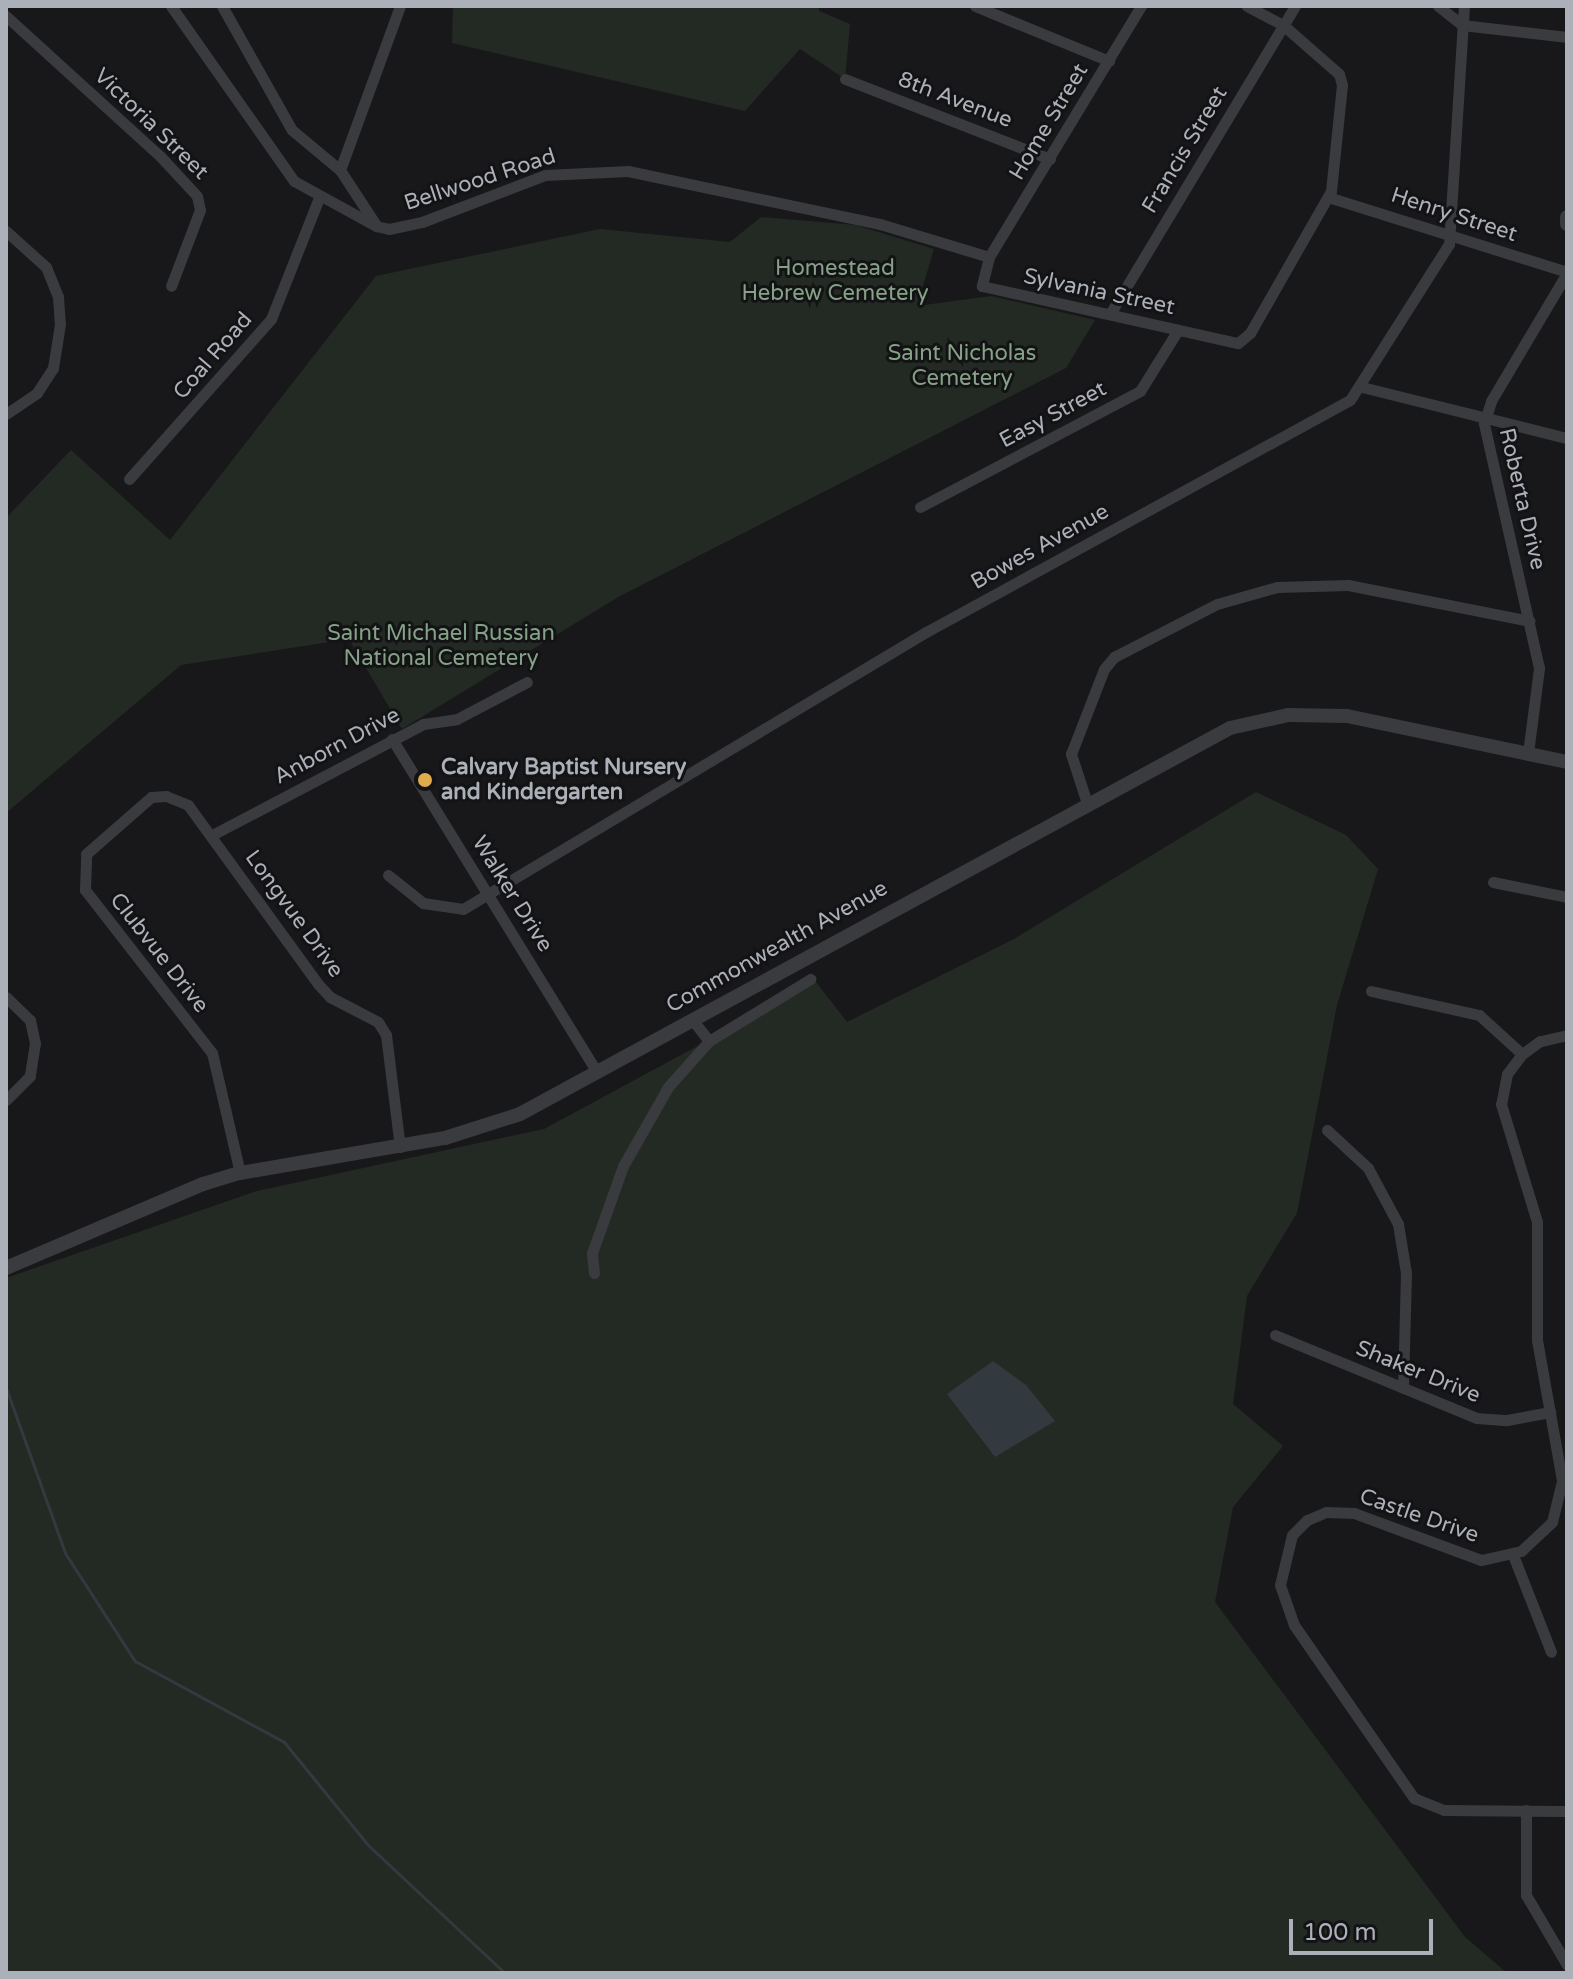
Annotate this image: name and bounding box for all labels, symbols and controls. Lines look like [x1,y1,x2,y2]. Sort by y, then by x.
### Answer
street label: Home Street [1004,59,1094,185]
street label: Victoria Street [88,63,214,185]
street label: 8th Avenue [894,66,1016,134]
street label: Francis Street [1137,82,1233,218]
street label: Bellwood Road [401,143,559,217]
street label: Henry Street [1388,182,1520,248]
park label: Homestead Hebrew Cemetery [741,255,929,306]
street label: Sylvania Street [1021,263,1177,321]
street label: Coal Road [168,307,258,405]
park label: Saint Nicholas Cemetery [888,340,1036,392]
street label: Easy Street [995,376,1111,454]
street label: Roberta Drive [1493,426,1551,572]
street label: Bowes Avenue [967,498,1113,596]
park label: Saint Michael Russian National Cemetery [327,620,555,672]
street label: Anborn Drive [270,702,404,790]
place label: Calvary Baptist Nursery and Kindergarten [441,754,686,806]
marker: Calvary Baptist Nursery and Kindergarten [416,771,434,789]
street label: Walker Drive [466,831,558,957]
street label: Longvue Drive [239,845,349,983]
street label: Commonwealth Avenue [662,875,892,1019]
street label: Clubvue Drive [104,888,214,1018]
street label: Shaker Drive [1352,1335,1484,1409]
street label: Castle Drive [1356,1483,1482,1549]
scale bar [1293,1903,1437,1953]
text: 100 m [1303,1918,1377,1947]

